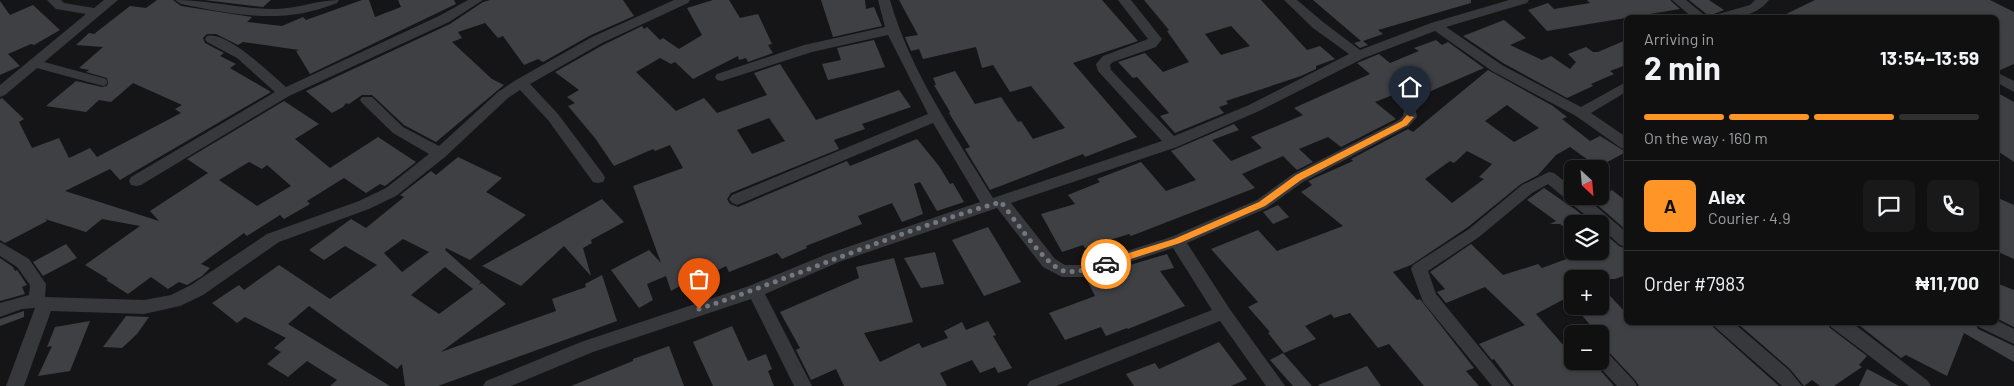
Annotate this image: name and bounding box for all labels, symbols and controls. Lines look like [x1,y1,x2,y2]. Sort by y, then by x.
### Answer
text: Arriving in [1644,29,1714,48]
text: 13:54–13:59 [1880,46,1979,69]
text: 2 min [1644,48,1721,86]
pin [1389,66,1431,117]
icon: home [1396,73,1424,101]
text: On the way · 160 m [1644,128,1768,147]
north arrow [1564,160,1609,205]
map controls [1564,160,1609,370]
button: chat [1863,180,1915,232]
button: phone [1927,180,1979,232]
text: Alex [1708,185,1746,208]
text: A [1664,194,1676,217]
text: Courier · 4.9 [1708,208,1791,227]
button: layers [1564,215,1609,260]
courier [1081,239,1131,289]
icon: car [1092,250,1120,278]
pin [678,258,720,309]
icon: bag [685,265,713,293]
button: + [1564,270,1609,315]
text: ₦11,700 [1916,271,1979,294]
text: Order #7983 [1644,272,1745,295]
button: − [1564,325,1609,370]

